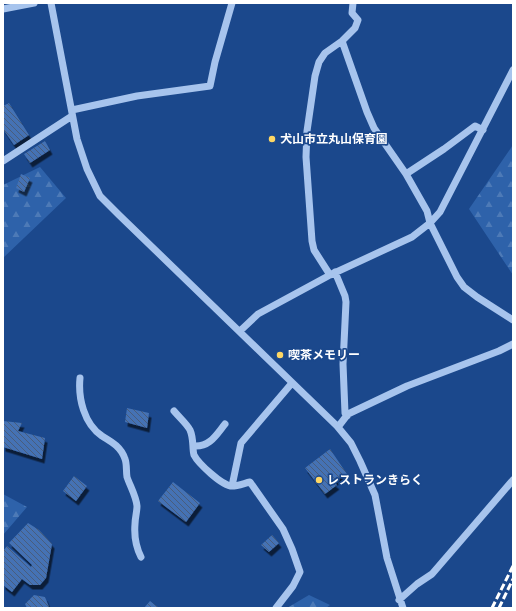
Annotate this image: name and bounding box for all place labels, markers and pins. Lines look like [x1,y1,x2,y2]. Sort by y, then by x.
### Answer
place label: 犬山市立丸山保育園 [280,132,388,146]
marker: 犬山市立丸山保育園 [267,134,277,144]
place label: 喫茶メモリー [288,348,360,362]
marker: 喫茶メモリー [275,350,285,360]
place label: レストランきらく [327,473,423,487]
marker: レストランきらく [314,475,324,485]

